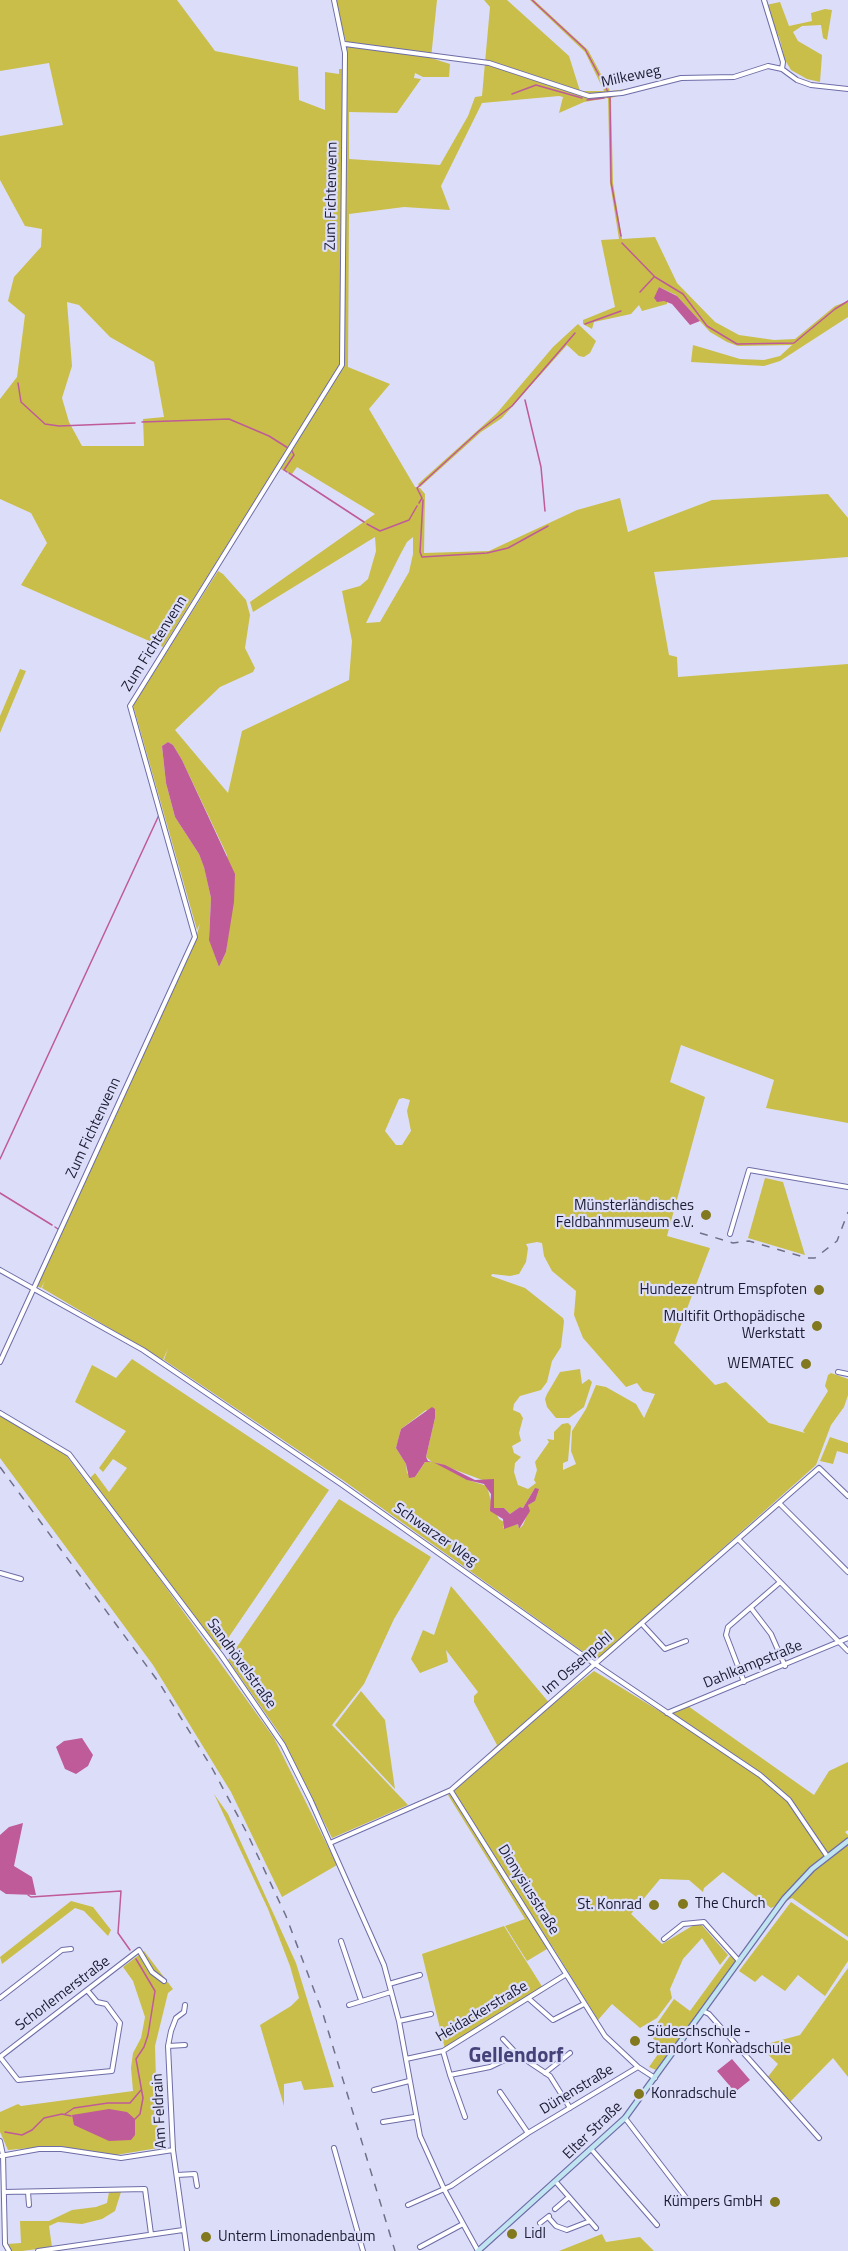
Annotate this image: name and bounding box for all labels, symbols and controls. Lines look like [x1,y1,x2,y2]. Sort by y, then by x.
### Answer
street label: Milkeweg [600,62,662,92]
street label: Zum Fichtenvenn [322,141,342,251]
street label: Zum Fichtenvenn [118,593,192,695]
street label: Zum Fichtenvenn [63,1075,125,1181]
place label: Münsterländisches Feldbahnmuseum e.V. [556,1197,694,1232]
marker: Münsterländisches Feldbahnmuseum e.V. [699,1208,713,1222]
place label: Hundezentrum Emspfoten [639,1281,807,1299]
marker: Hundezentrum Emspfoten [812,1283,826,1297]
place label: Multifit Orthopädische Werkstatt [663,1308,805,1343]
marker: Multifit Orthopädische Werkstatt [810,1319,824,1333]
place label: WEMATEC [727,1355,794,1373]
marker: WEMATEC [799,1357,813,1371]
street label: Schwarzer Weg [390,1500,480,1570]
street label: Sandhövelstraße [202,1616,280,1712]
street label: Im Ossenpohl [540,1629,616,1699]
street label: Dahlkampstraße [701,1637,805,1693]
street label: Dionysiusstraße [493,1842,563,1938]
place label: The Church [695,1895,766,1913]
place label: St. Konrad [577,1896,642,1914]
marker: The Church [676,1897,690,1911]
marker: St. Konrad [647,1898,661,1912]
street label: Schorlemerstraße [12,1953,114,2035]
street label: Heidackerstraße [433,1978,531,2046]
place label: Südeschschule - Standort Konradschule [647,2023,791,2058]
marker: Südeschschule - Standort Konradschule [628,2034,642,2048]
district label: Gellendorf [468,2044,564,2070]
street label: Dünenstraße [537,2061,617,2119]
street label: Am Feldrain [149,2073,171,2149]
place label: Konradschule [651,2085,736,2103]
marker: Konradschule [632,2087,646,2101]
street label: Elter Straße [560,2098,626,2164]
place label: Kümpers GmbH [663,2193,763,2211]
marker: Kümpers GmbH [768,2195,782,2209]
place label: Lidl [524,2225,546,2243]
marker: Lidl [505,2227,519,2241]
place label: Unterm Limonadenbaum [218,2228,376,2246]
marker: Unterm Limonadenbaum [199,2230,213,2244]

